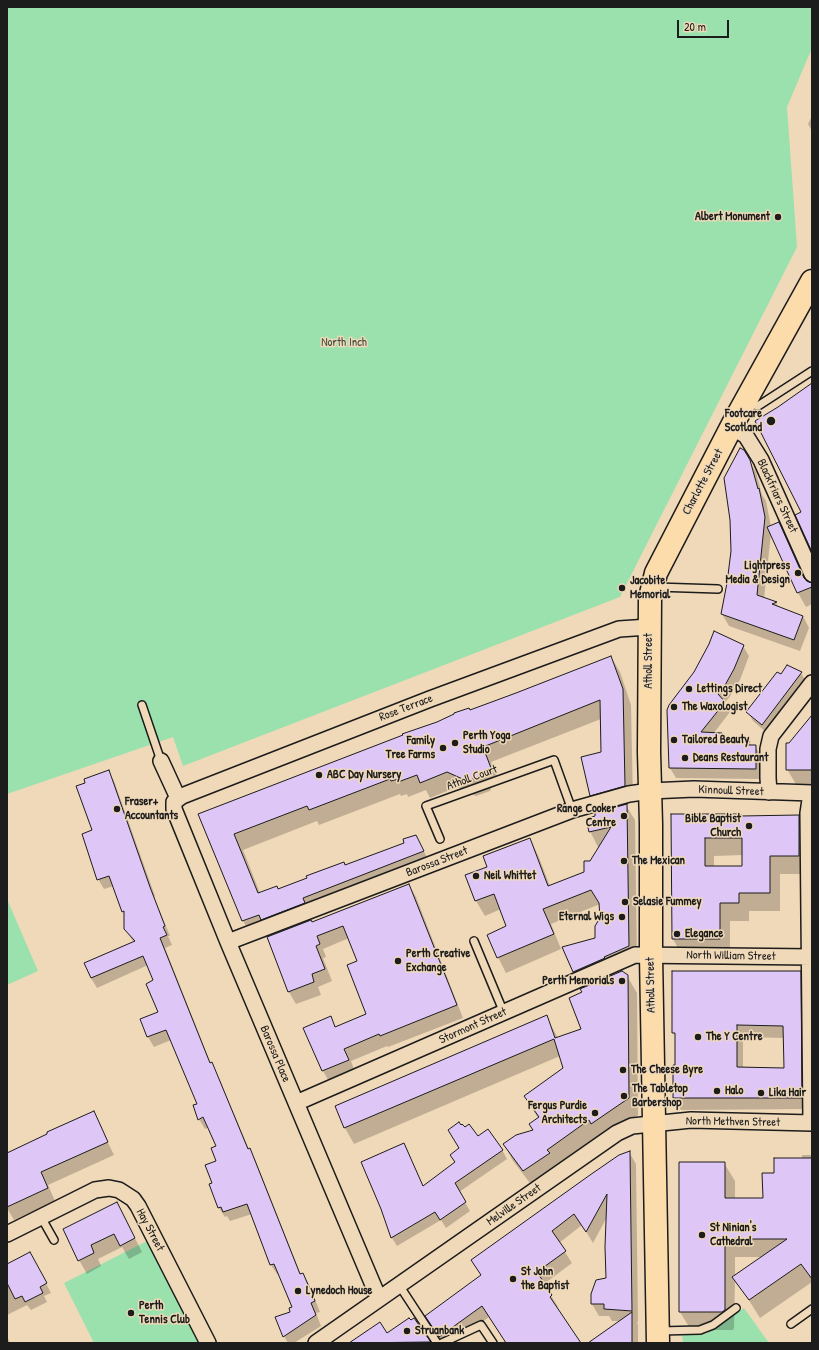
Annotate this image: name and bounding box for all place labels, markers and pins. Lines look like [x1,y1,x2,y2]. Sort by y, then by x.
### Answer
place label: Albert Monument [695,210,770,224]
marker: Albert Monument [773,212,783,222]
place label: Footcare Scotland [725,407,762,435]
marker: Footcare Scotland [765,415,777,427]
place label: Lightpress Media & Design [726,559,790,587]
marker: Lightpress Media & Design [793,568,803,578]
place label: Jacobite Memorial [630,574,670,602]
marker: Jacobite Memorial [617,583,627,593]
place label: Lettings Direct [697,682,762,696]
marker: Lettings Direct [684,684,694,694]
place label: The Waxologist [682,700,747,714]
marker: The Waxologist [669,702,679,712]
place label: Perth Yoga Studio [463,729,510,757]
place label: Tailored Beauty [682,733,749,747]
place label: Family Tree Farms [386,734,435,762]
marker: Tailored Beauty [669,735,679,745]
marker: Perth Yoga Studio [450,738,460,748]
marker: Family Tree Farms [438,743,448,753]
place label: Deans Restaurant [693,751,768,765]
marker: Deans Restaurant [680,753,690,763]
place label: ABC Day Nursery [327,768,401,782]
marker: ABC Day Nursery [314,770,324,780]
place label: Fraser+ Accountants [125,795,178,823]
place label: Range Cooker Centre [557,802,616,830]
marker: Fraser+ Accountants [112,804,122,814]
marker: Range Cooker Centre [619,811,629,821]
place label: Bible Baptist Church [685,812,741,840]
marker: Bible Baptist Church [744,821,754,831]
place label: The Mexican [632,854,685,868]
marker: The Mexican [619,856,629,866]
place label: Neil Whittet [484,869,536,883]
marker: Neil Whittet [471,871,481,881]
place label: Selasie Fummey [633,895,701,909]
marker: Selasie Fummey [620,897,630,907]
place label: Eternal Wigs [559,910,614,924]
marker: Eternal Wigs [617,912,627,922]
place label: Elegance [685,927,723,941]
marker: Elegance [672,929,682,939]
place label: Perth Creative Exchange [406,947,470,975]
marker: Perth Creative Exchange [393,956,403,966]
place label: Perth Memorials [542,974,614,988]
marker: Perth Memorials [617,976,627,986]
place label: The Y Centre [706,1030,763,1044]
marker: The Y Centre [693,1032,703,1042]
place label: The Cheese Byre [631,1063,703,1077]
marker: The Cheese Byre [618,1065,628,1075]
place label: The Tabletop Barbershop [632,1082,688,1110]
place label: Halo [725,1084,743,1098]
marker: Halo [712,1086,722,1096]
place label: Lika Hair [769,1086,806,1100]
marker: Lika Hair [756,1088,766,1098]
marker: The Tabletop Barbershop [619,1091,629,1101]
place label: Fergus Purdie Architects [528,1099,587,1127]
marker: Fergus Purdie Architects [590,1108,600,1118]
place label: St Ninian's Cathedral [710,1221,756,1249]
marker: St Ninian's Cathedral [697,1230,707,1240]
place label: St John the Baptist [521,1265,569,1293]
marker: St John the Baptist [508,1274,518,1284]
place label: Lynedoch House [306,1284,372,1298]
marker: Lynedoch House [293,1286,303,1296]
place label: Perth Tennis Club [139,1299,190,1327]
marker: Perth Tennis Club [126,1308,136,1318]
place label: Struanbank [415,1324,464,1338]
marker: Struanbank [402,1326,412,1336]

